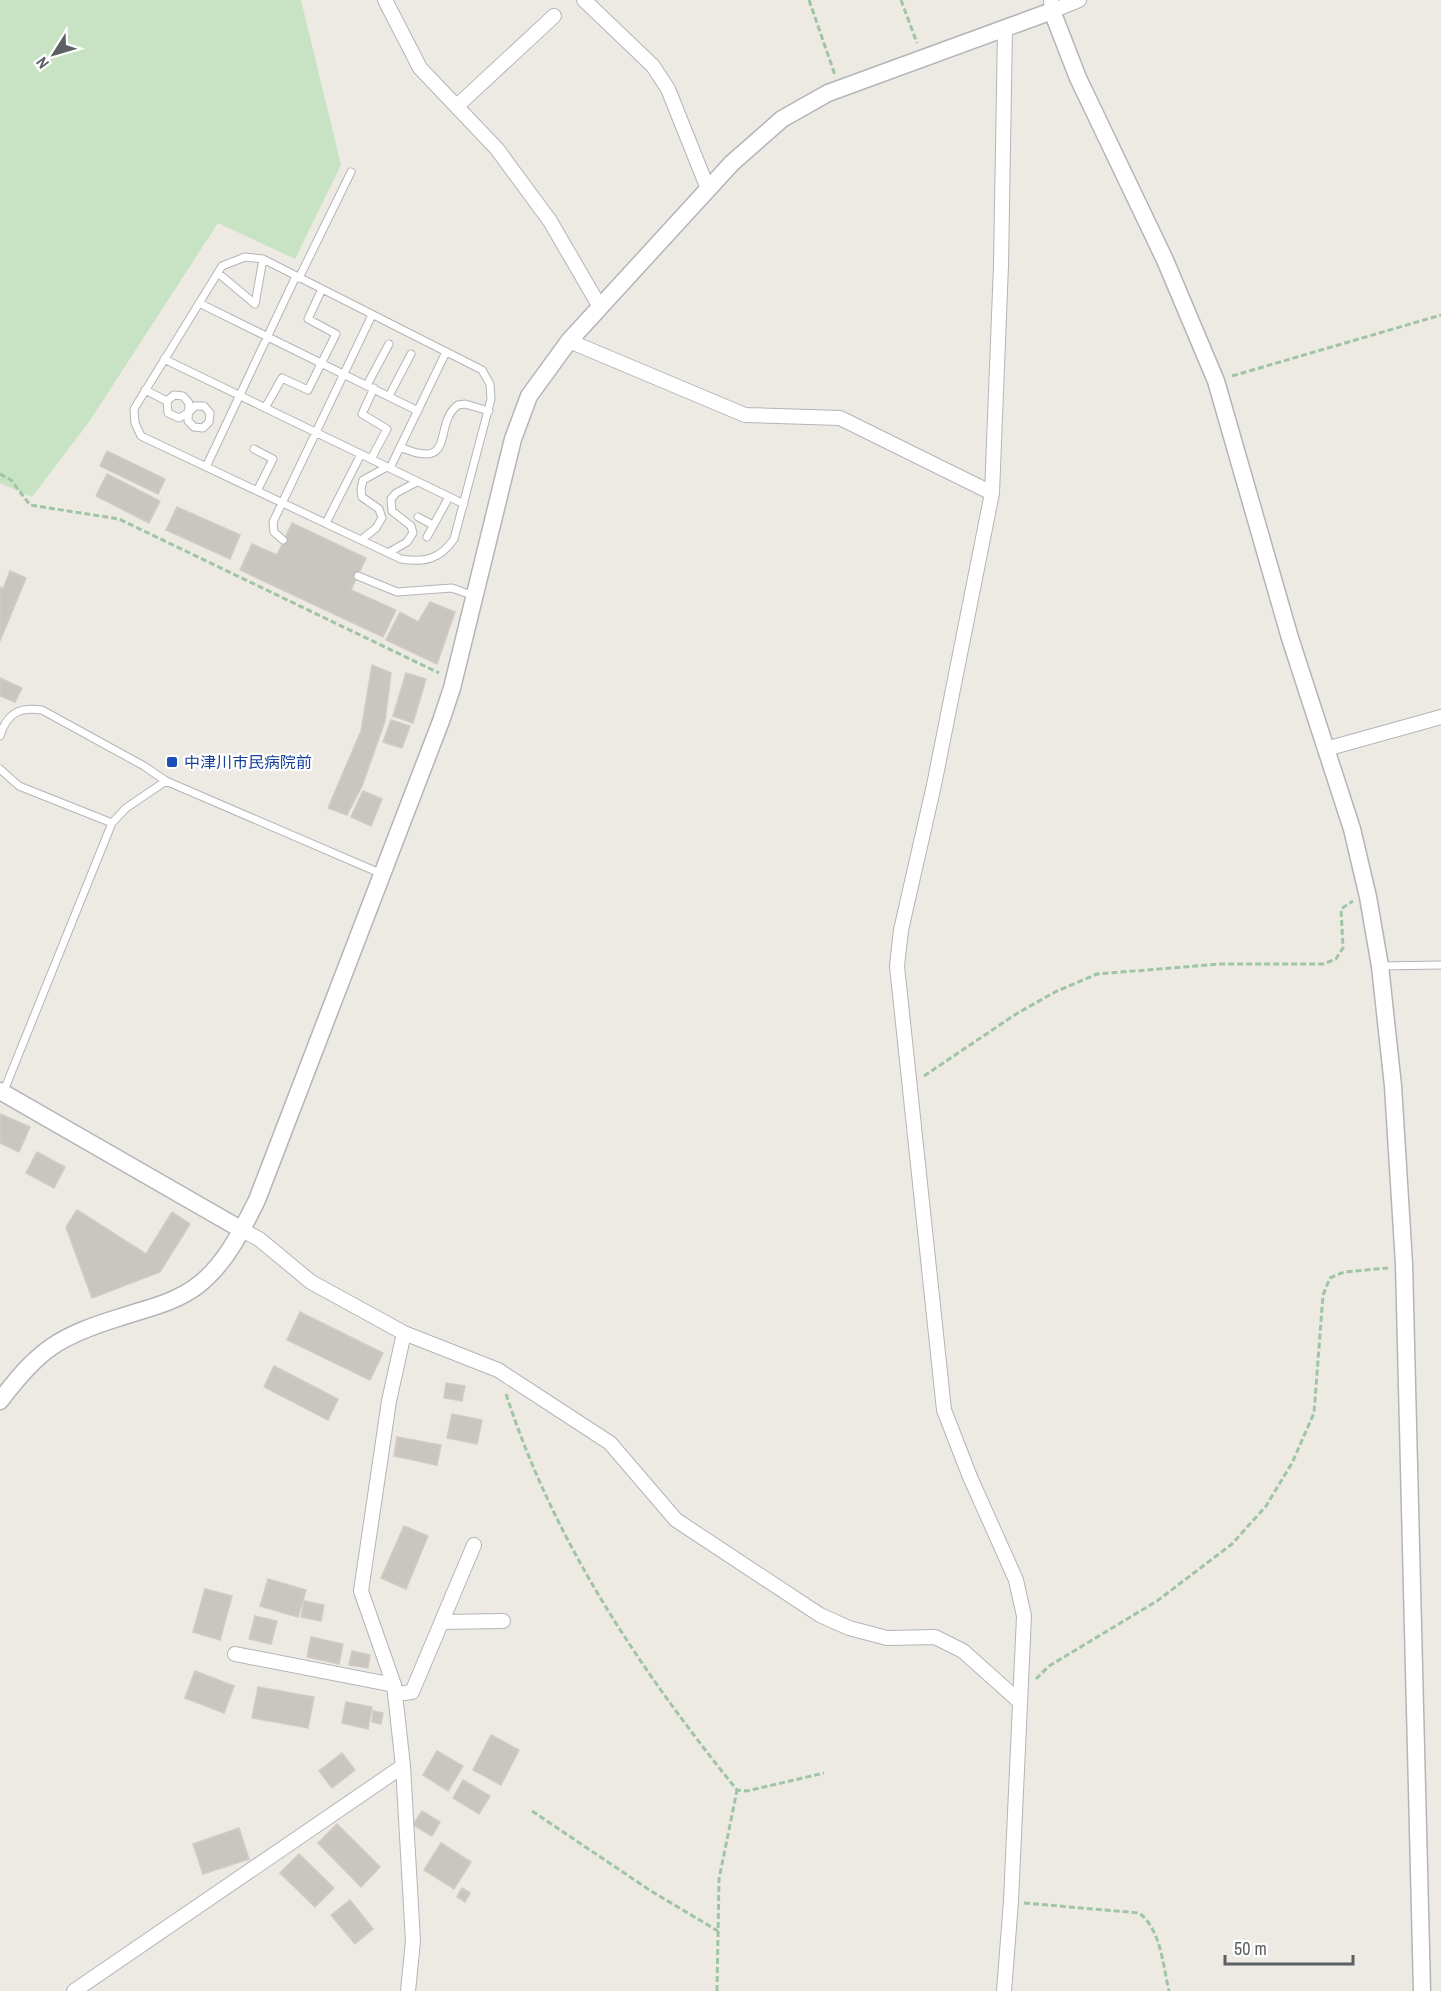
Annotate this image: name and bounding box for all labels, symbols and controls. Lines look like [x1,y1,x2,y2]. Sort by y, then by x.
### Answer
north arrow [24,24,84,84]
text: N [30,53,54,73]
place label: 中津川市民病院前 [184,751,312,773]
marker: 中津川市民病院前 [165,755,179,769]
scale bar [1225,1928,1352,1966]
text: 50 m [1234,1936,1267,1961]

